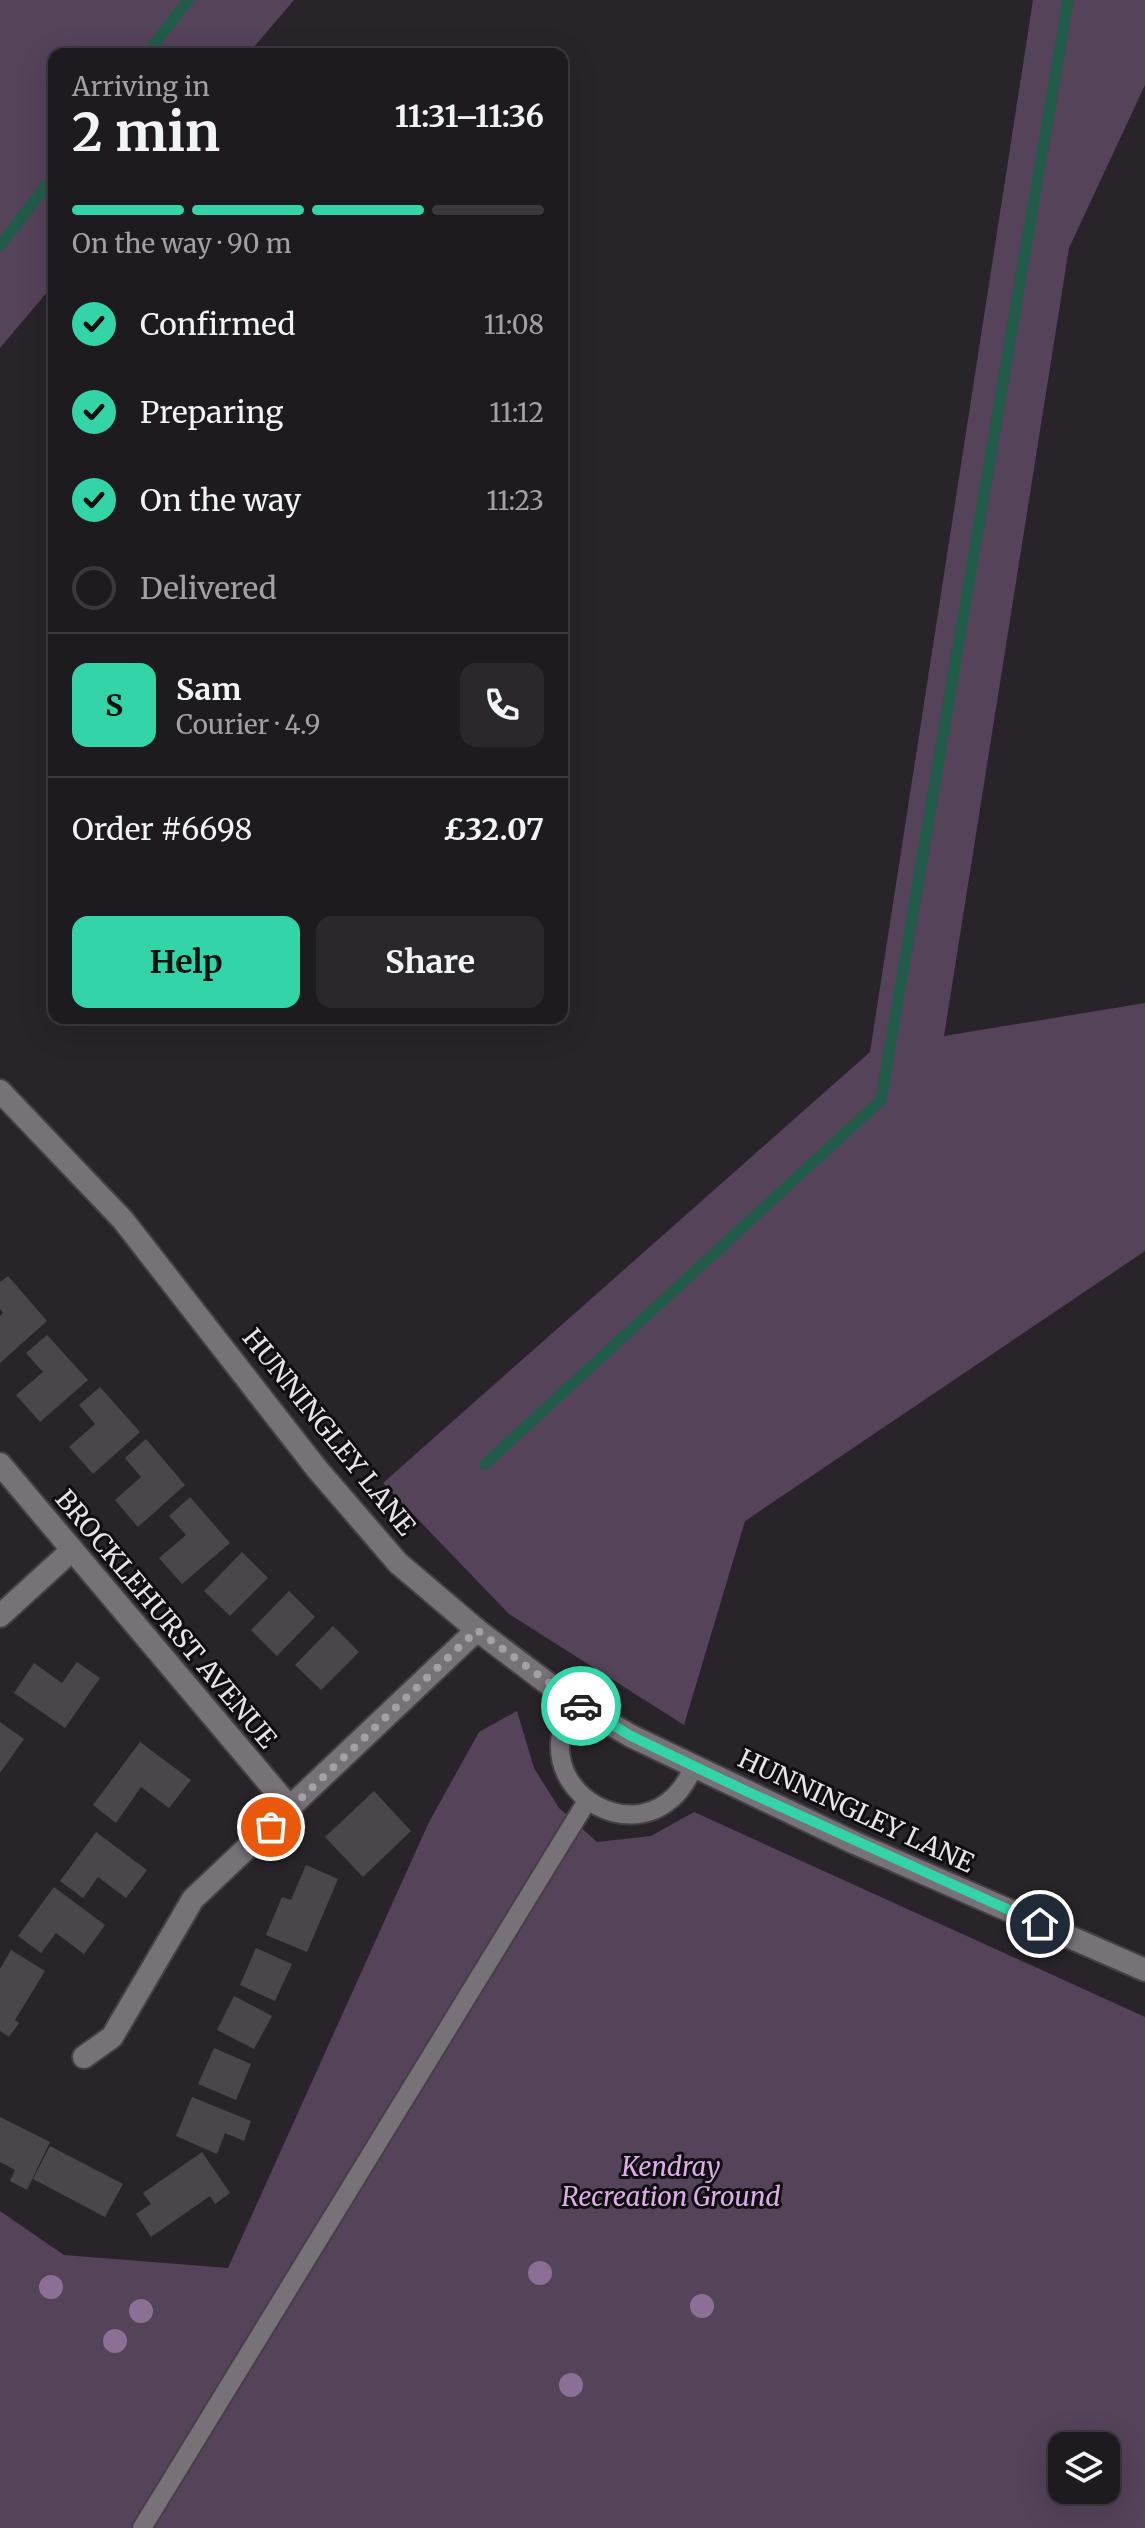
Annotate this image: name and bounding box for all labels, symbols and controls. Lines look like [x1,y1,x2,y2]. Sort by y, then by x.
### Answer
text: Arriving in [72,70,210,103]
text: 11:31–11:36 [395,97,544,135]
text: 2 min [72,100,220,165]
text: On the way · 90 m [72,227,292,260]
icon: check [72,302,116,346]
text: Confirmed [140,305,295,343]
text: 11:08 [484,308,544,341]
icon: check [72,390,116,434]
text: Preparing [140,393,283,431]
text: 11:12 [490,396,544,429]
icon: check [72,478,116,522]
text: On the way [140,481,301,519]
text: 11:23 [486,484,544,517]
text: Delivered [140,569,277,607]
button: phone [460,663,544,747]
text: Sam [176,670,241,708]
text: S [105,686,123,724]
text: Courier · 4.9 [176,708,320,741]
text: Order #6698 [72,810,252,848]
text: £32.07 [443,810,544,848]
button: Help [72,916,300,1008]
button: Share [316,916,544,1008]
street label: HUNNINGLEY LANE [236,1322,423,1542]
street label: BROCKLEHURST AVENUE [49,1483,284,1755]
courier [541,1666,621,1746]
icon: car [559,1684,603,1728]
street label: HUNNINGLEY LANE [733,1741,980,1880]
pin [237,1793,305,1861]
icon: bag [249,1805,293,1849]
pin [1006,1890,1074,1958]
icon: home [1018,1902,1062,1946]
park label: Kendray Recreation Ground [561,2150,781,2213]
map controls [1048,2432,1120,2504]
button: layers [1048,2432,1120,2504]

